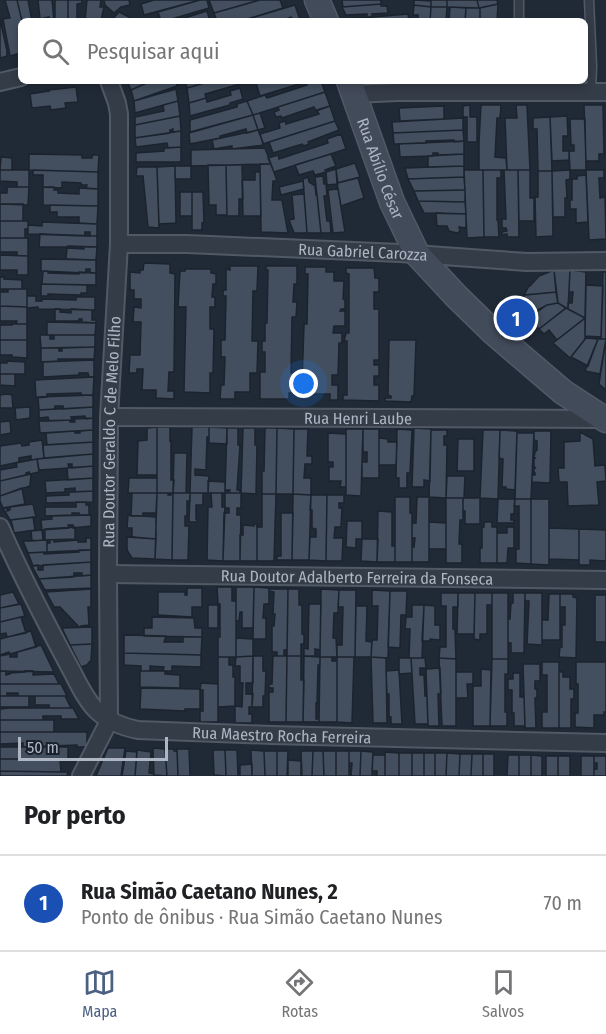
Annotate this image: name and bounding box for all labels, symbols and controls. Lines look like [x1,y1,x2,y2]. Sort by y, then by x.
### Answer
search box [18,18,588,84]
icon: search [39,35,72,68]
text: Pesquisar aqui [87,38,219,65]
street label: Rua Abílio César [353,115,408,222]
street label: Rua Gabriel Carozza [298,239,428,264]
pin: 1 [496,296,536,340]
street label: Rua Doutor Geraldo C de Melo Filho [99,315,124,548]
your location [289,369,318,398]
street label: Rua Henri Laube [304,408,412,428]
street label: Rua Doutor Adalberto Ferreira da Fonseca [221,566,493,588]
street label: Rua Maestro Rocha Ferreira [192,723,372,747]
scale bar [18,734,168,762]
text: 50 m [27,738,59,757]
text: Por perto [24,800,126,831]
text: Rua Simão Caetano Nunes, 2 [81,878,338,905]
text: 1 [39,891,48,915]
text: 70 m [544,891,582,915]
text: Ponto de ônibus · Rua Simão Caetano Nunes [81,905,442,929]
tab: Mapa [82,966,117,1021]
tab: Rotas [281,966,318,1021]
tab: Salvos [482,966,524,1021]

